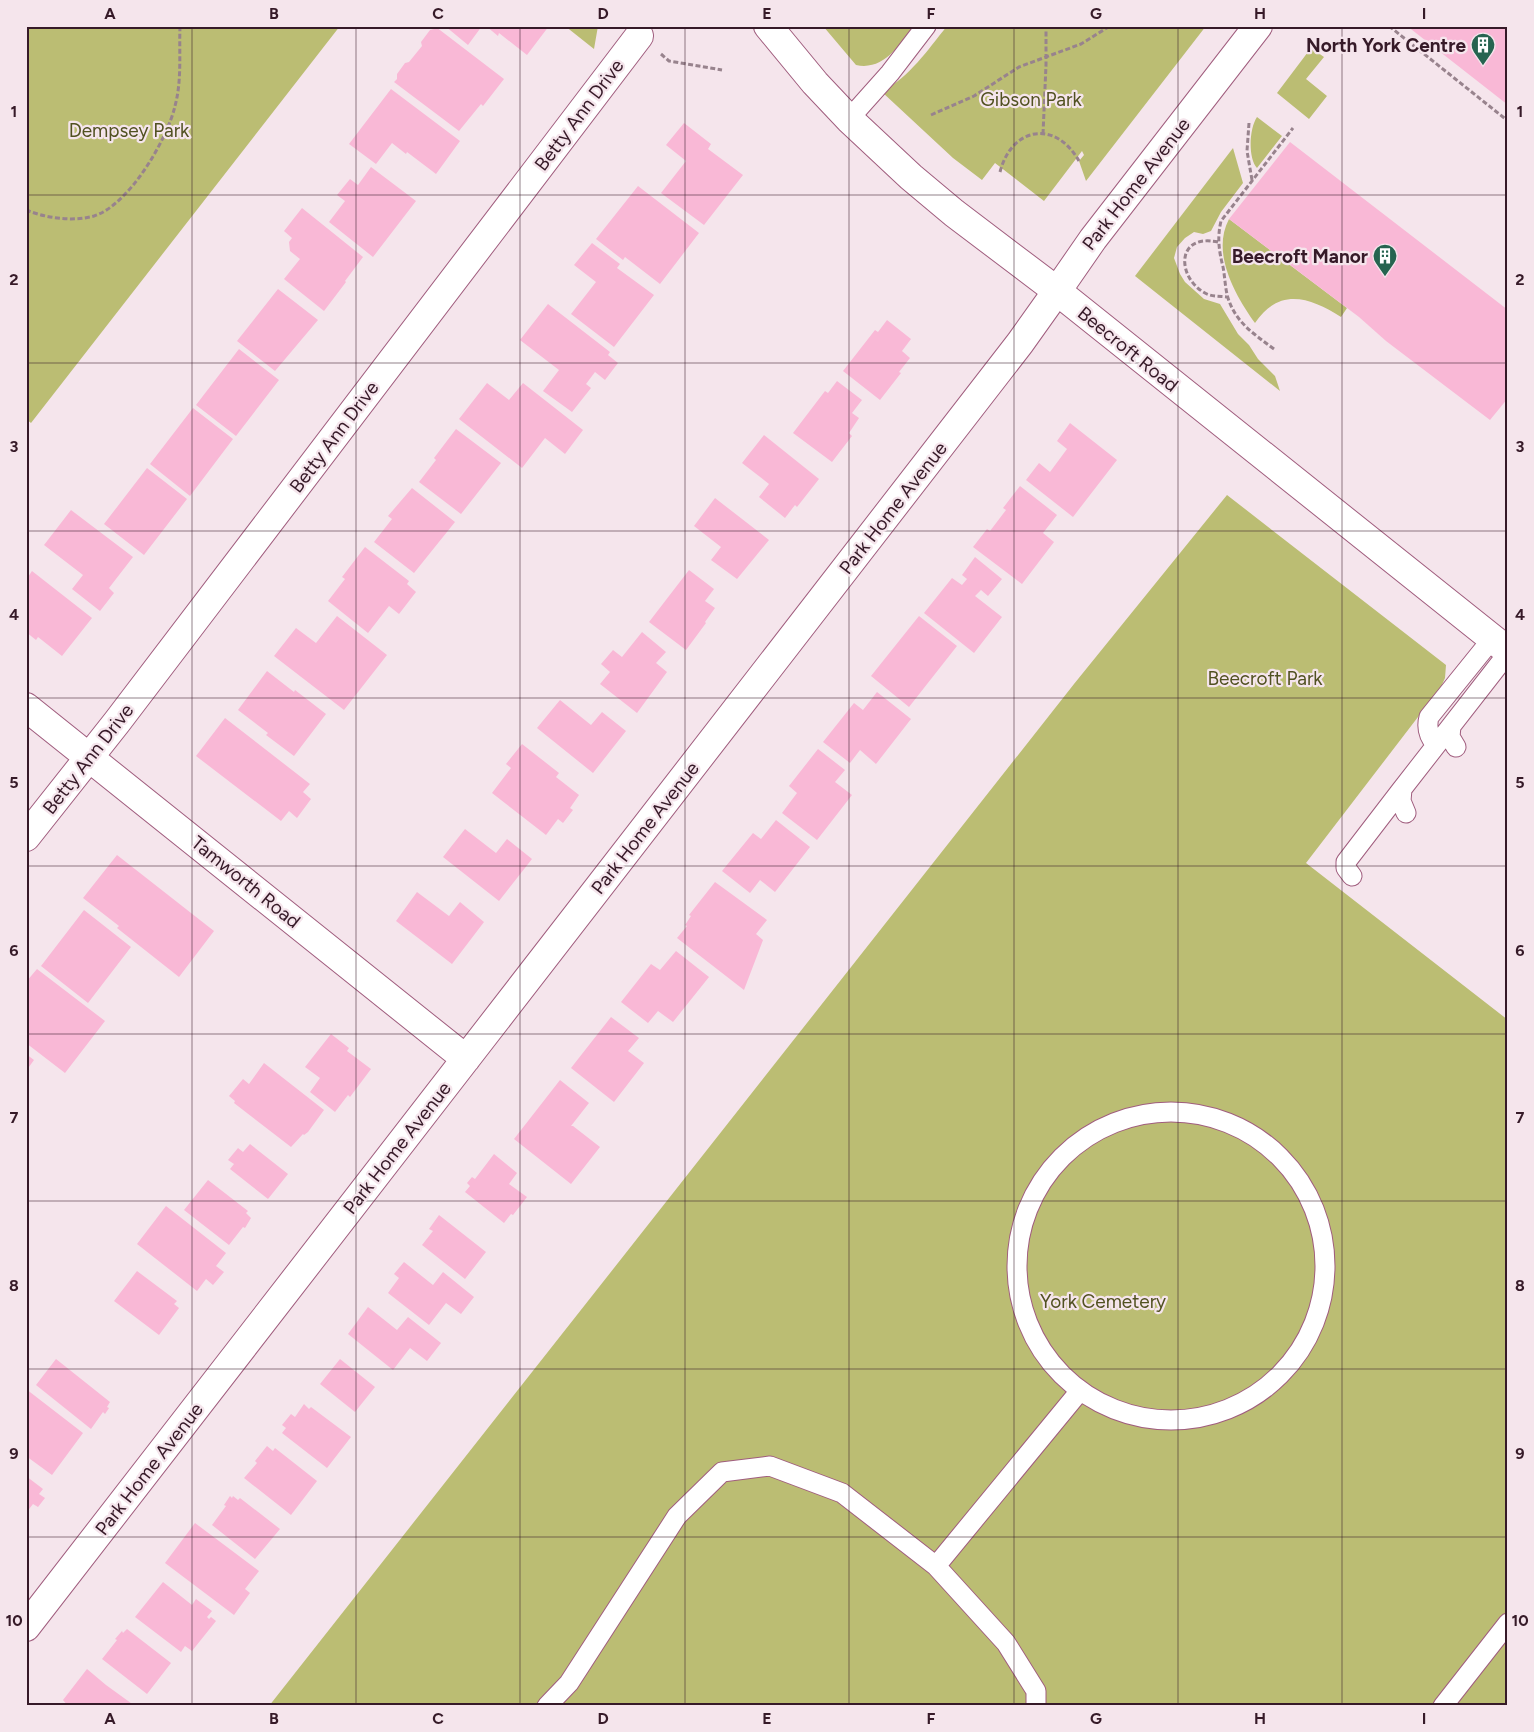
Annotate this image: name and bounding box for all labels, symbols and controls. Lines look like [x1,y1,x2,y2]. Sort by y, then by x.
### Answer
text: A [104,4,116,23]
text: B [269,4,279,23]
text: C [432,4,444,23]
text: D [597,4,609,23]
text: E [762,4,772,23]
text: F [927,4,936,23]
text: G [1090,4,1102,23]
text: H [1254,4,1266,23]
text: I [1422,4,1426,23]
building icon: North York Centre [1470,32,1496,66]
place label: North York Centre [1306,34,1466,57]
street label: Betty Ann Drive [530,55,628,175]
park label: Gibson Park [980,88,1082,111]
text: 1 [11,102,17,121]
text: 1 [1517,102,1523,121]
street label: Park Home Avenue [1077,113,1195,255]
park label: Dempsey Park [69,119,190,142]
building icon: Beecroft Manor [1372,243,1398,277]
place label: Beecroft Manor [1232,245,1368,268]
text: 2 [9,270,19,289]
text: 2 [1515,270,1525,289]
street label: Beecroft Road [1073,301,1183,397]
street label: Betty Ann Drive [285,377,383,497]
text: 3 [10,437,19,456]
street label: Park Home Avenue [834,437,952,579]
text: 3 [1516,437,1525,456]
text: 4 [9,605,19,624]
text: 4 [1515,605,1525,624]
park label: Beecroft Park [1207,667,1323,690]
street label: Betty Ann Drive [38,699,138,819]
street label: Park Home Avenue [586,757,704,899]
text: 5 [9,773,19,792]
text: 5 [1515,773,1525,792]
street label: Tamworth Road [187,831,305,933]
text: 6 [9,941,19,960]
text: 6 [1515,941,1525,960]
street label: Park Home Avenue [338,1077,456,1219]
text: 7 [10,1108,19,1127]
text: 7 [1516,1108,1525,1127]
text: 8 [9,1276,19,1295]
text: 8 [1515,1276,1525,1295]
park label: York Cemetery [1040,1290,1166,1313]
street label: Park Home Avenue [90,1398,208,1540]
text: 9 [9,1444,19,1463]
text: 9 [1515,1444,1525,1463]
text: 10 [5,1611,23,1630]
text: 10 [1511,1611,1529,1630]
text: A [104,1709,116,1728]
text: B [269,1709,279,1728]
text: C [432,1709,444,1728]
text: D [597,1709,609,1728]
text: E [762,1709,772,1728]
text: F [927,1709,936,1728]
text: G [1090,1709,1102,1728]
text: H [1254,1709,1266,1728]
text: I [1422,1709,1426,1728]

